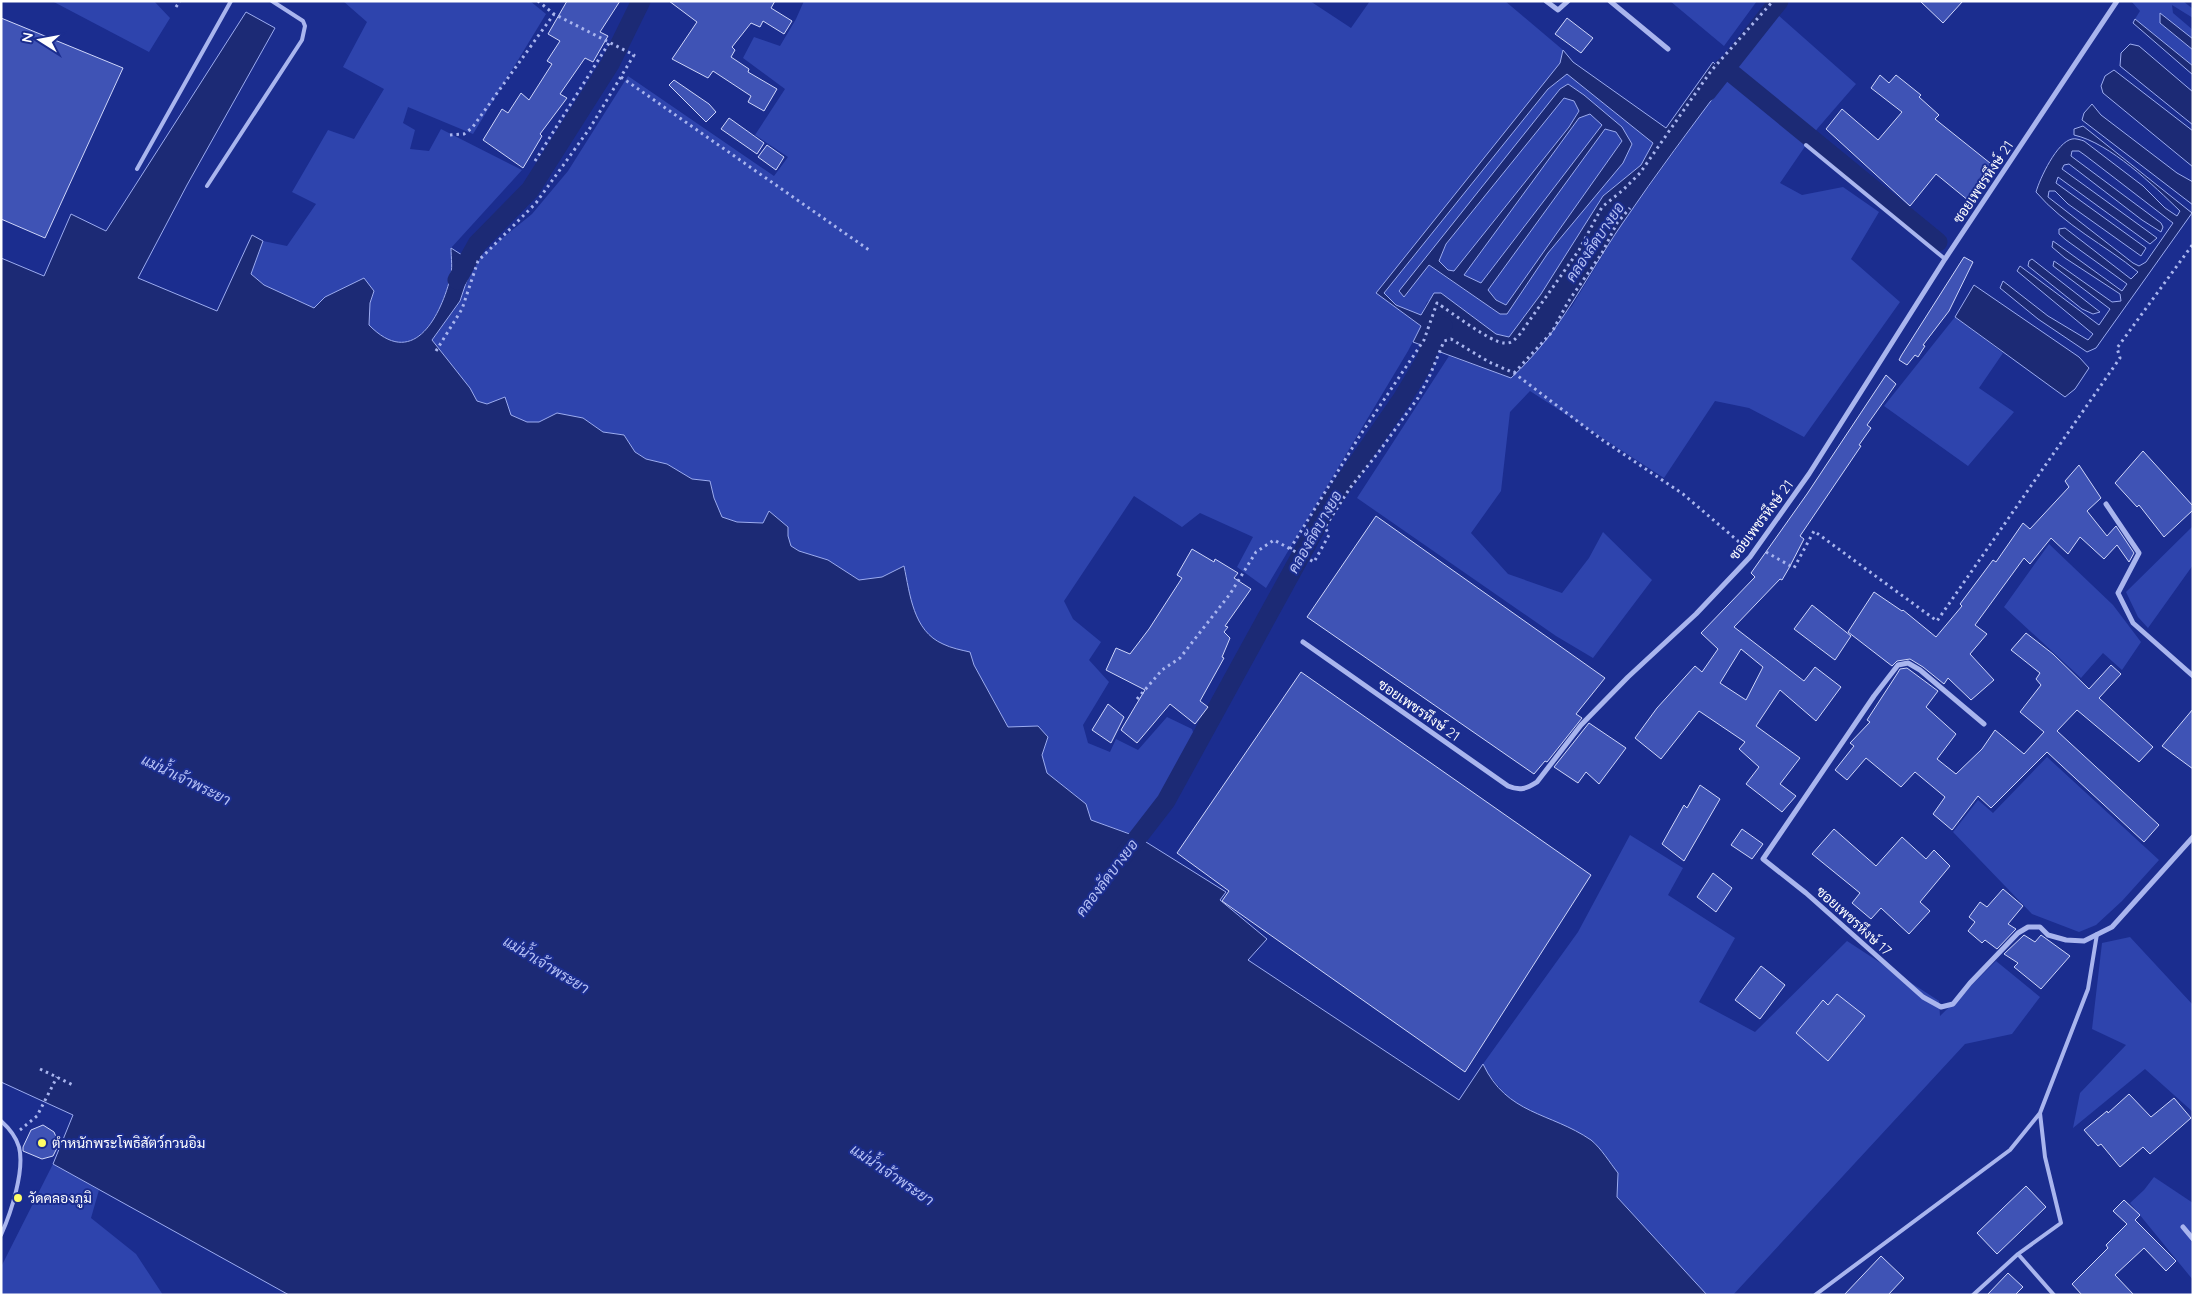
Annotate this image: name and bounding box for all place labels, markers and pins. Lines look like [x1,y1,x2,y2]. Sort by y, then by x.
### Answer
place label: ตำหนักพระโพธิสัตว์กวนอิม [52,1134,205,1152]
marker: ตำหนักพระโพธิสัตว์กวนอิม [36,1137,48,1149]
place label: วัดคลองภูมิ [28,1189,92,1208]
marker: วัดคลองภูมิ [12,1192,24,1204]

